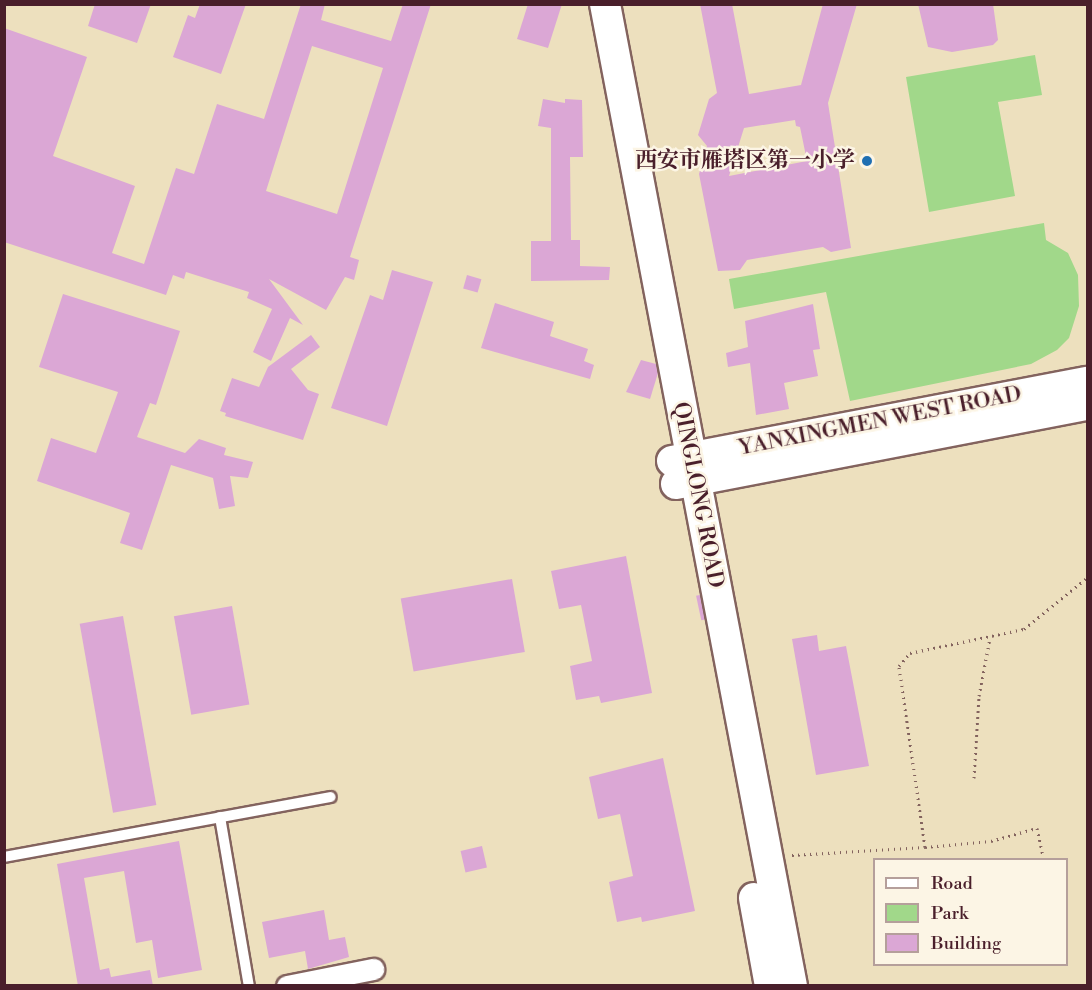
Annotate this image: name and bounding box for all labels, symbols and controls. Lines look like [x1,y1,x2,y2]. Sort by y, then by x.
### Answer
place label: 西安市雁塔区第一小学 [635,148,855,174]
marker: 西安市雁塔区第一小学 [860,154,874,168]
street label: YANXINGMEN WEST ROAD [736,381,1024,461]
street label: QINGLONG ROAD [667,400,729,590]
legend [873,858,1068,966]
text: Road [931,872,973,895]
text: Park [931,902,968,925]
text: Building [931,932,1001,955]

